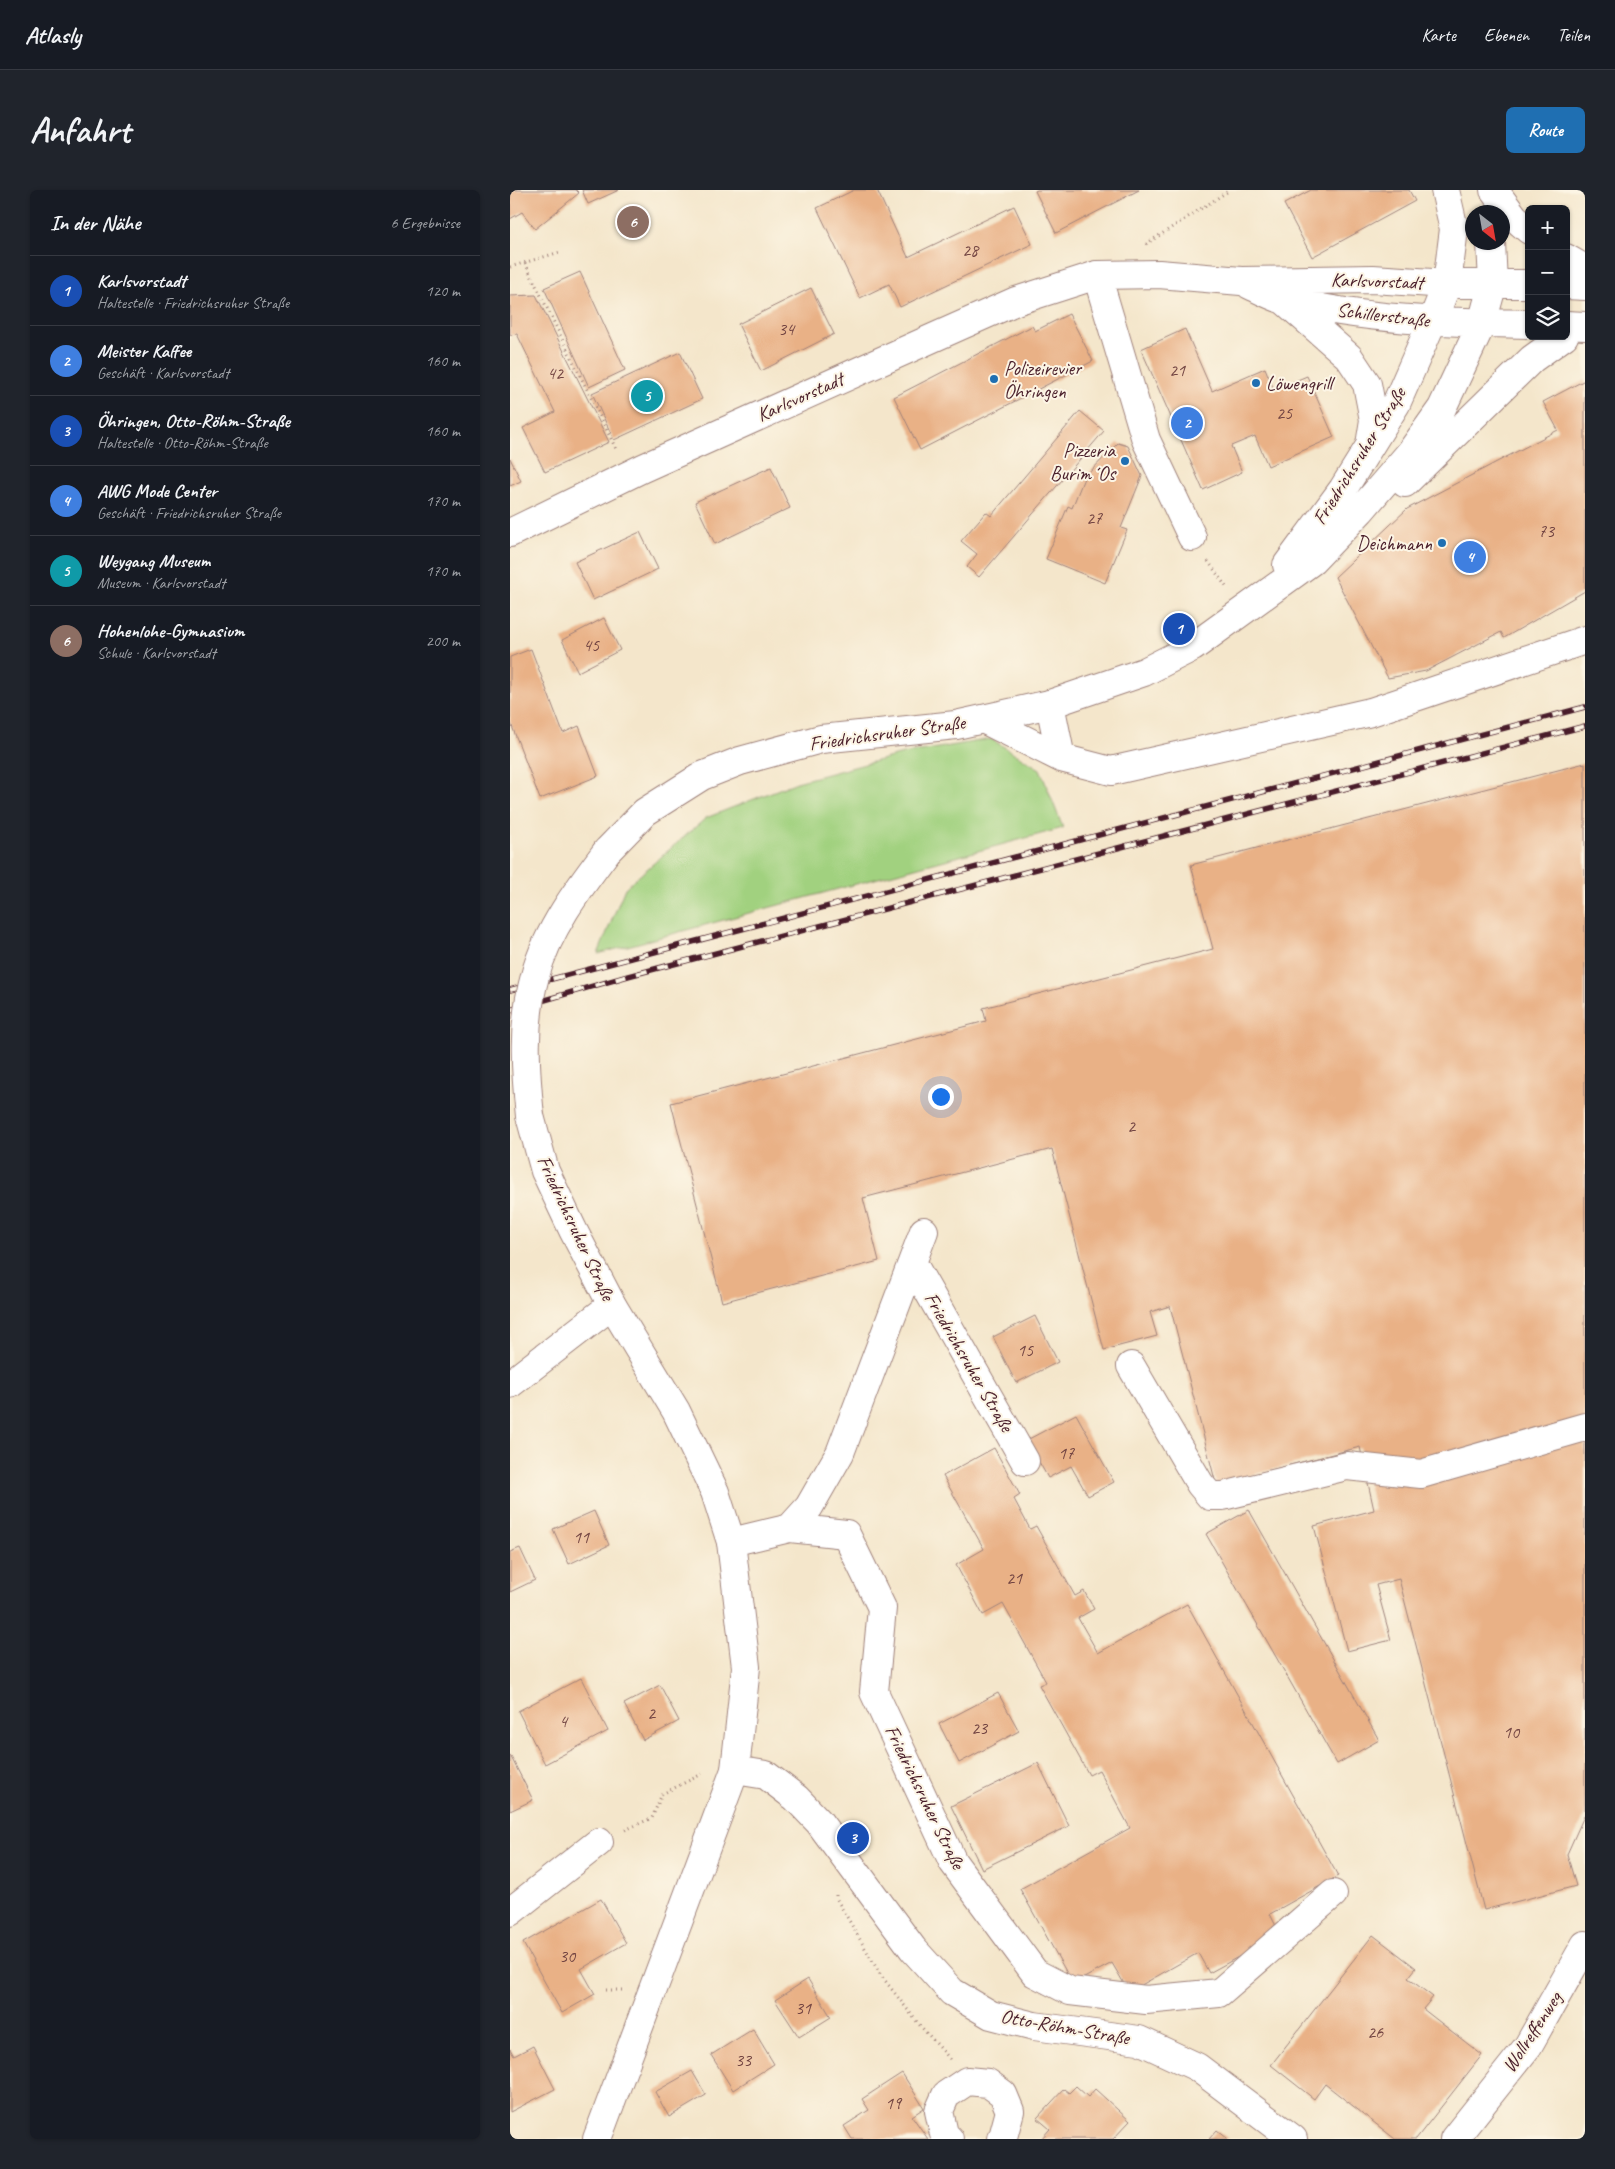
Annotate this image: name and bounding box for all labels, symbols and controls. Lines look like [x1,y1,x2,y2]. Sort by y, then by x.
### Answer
text: Atlasly [25,20,81,50]
text: Karte [1421,24,1456,46]
text: Ebenen [1484,24,1529,46]
text: Teilen [1557,24,1590,46]
button: Route [1506,107,1585,153]
text: Anfahrt [30,108,130,153]
pin: 6 [617,203,649,241]
north arrow [1465,205,1510,250]
map controls [1525,205,1570,340]
button: + [1525,205,1570,250]
text: In der Nähe [50,210,140,236]
text: 6 Ergebnisse [391,213,460,233]
house number: 28 [962,239,980,261]
button: − [1525,250,1570,295]
street label: Karlsvorstadt [1330,267,1427,295]
text: Karlsvorstadt [97,269,186,293]
text: 1 [62,281,70,301]
text: 120 m [426,281,460,301]
text: Haltestelle · Friedrichsruher Straße [97,293,289,313]
button: layers [1525,295,1570,340]
street label: Schillerstraße [1335,297,1432,333]
house number: 34 [778,318,796,340]
text: Meister Kaffee [97,339,191,363]
text: 2 [62,351,70,371]
text: 160 m [426,351,460,371]
place label: Polizeirevier Öhringen [1004,356,1083,404]
house number: 21 [1169,359,1186,381]
house number: 42 [547,362,565,384]
text: Geschäft · Karlsvorstadt [97,363,229,383]
street label: Karlsvorstadt [753,365,850,427]
place label: Löwengrill [1266,371,1336,396]
marker: Polizeirevier Öhringen [988,373,1000,385]
pin: 5 [631,377,663,415]
marker: Löwengrill [1250,377,1262,389]
street label: Friedrichsruher Straße [1307,382,1412,529]
house number: 25 [1276,402,1293,424]
pin: 2 [1171,404,1203,442]
text: Öhringen, Otto-Röhm-Straße [97,409,290,433]
text: 3 [62,421,70,441]
text: 160 m [426,421,460,441]
text: Haltestelle · Otto-Röhm-Straße [97,433,268,453]
place label: Pizzeria Burim´Os [1050,438,1117,486]
marker: Pizzeria Burim´Os [1119,455,1131,467]
text: AWG Mode Center [97,479,217,503]
text: 4 [62,491,70,511]
text: 170 m [426,491,460,511]
text: Geschäft · Friedrichsruher Straße [97,503,281,523]
house number: 27 [1086,507,1103,529]
house number: 73 [1538,520,1556,542]
place label: Deichmann [1356,531,1433,556]
marker: Deichmann [1436,537,1448,549]
pin: 4 [1454,538,1486,576]
text: Weygang Museum [97,549,210,573]
text: 5 [63,561,69,581]
text: 170 m [426,561,460,581]
text: Museum · Karlsvorstadt [97,573,225,593]
pin: 1 [1163,610,1195,648]
text: Hohenlohe-Gymnasium [97,619,244,643]
text: 6 [62,631,70,651]
text: 200 m [426,631,460,651]
house number: 45 [583,634,600,656]
text: Schule · Karlsvorstadt [97,643,216,663]
street label: Friedrichsruher Straße [808,709,968,756]
your location [928,1084,954,1110]
house number: 2 [1127,1115,1137,1137]
street label: Friedrichsruher Straße [531,1152,621,1306]
street label: Friedrichsruher Straße [919,1288,1020,1438]
house number: 15 [1017,1339,1034,1361]
house number: 17 [1058,1442,1075,1464]
house number: 11 [573,1526,590,1548]
house number: 21 [1006,1567,1023,1589]
house number: 2 [647,1702,657,1724]
house number: 4 [559,1710,569,1732]
house number: 23 [971,1717,989,1739]
street label: Friedrichsruher Straße [879,1721,971,1874]
house number: 10 [1503,1721,1521,1743]
pin: 3 [837,1819,869,1857]
house number: 30 [559,1945,577,1967]
street label: Wollreffenweg [1497,1985,1568,2077]
house number: 31 [795,1997,812,2019]
street label: Otto-Röhm-Straße [999,2003,1133,2051]
house number: 26 [1367,2021,1384,2043]
house number: 33 [735,2049,753,2071]
house number: 19 [885,2092,903,2114]

